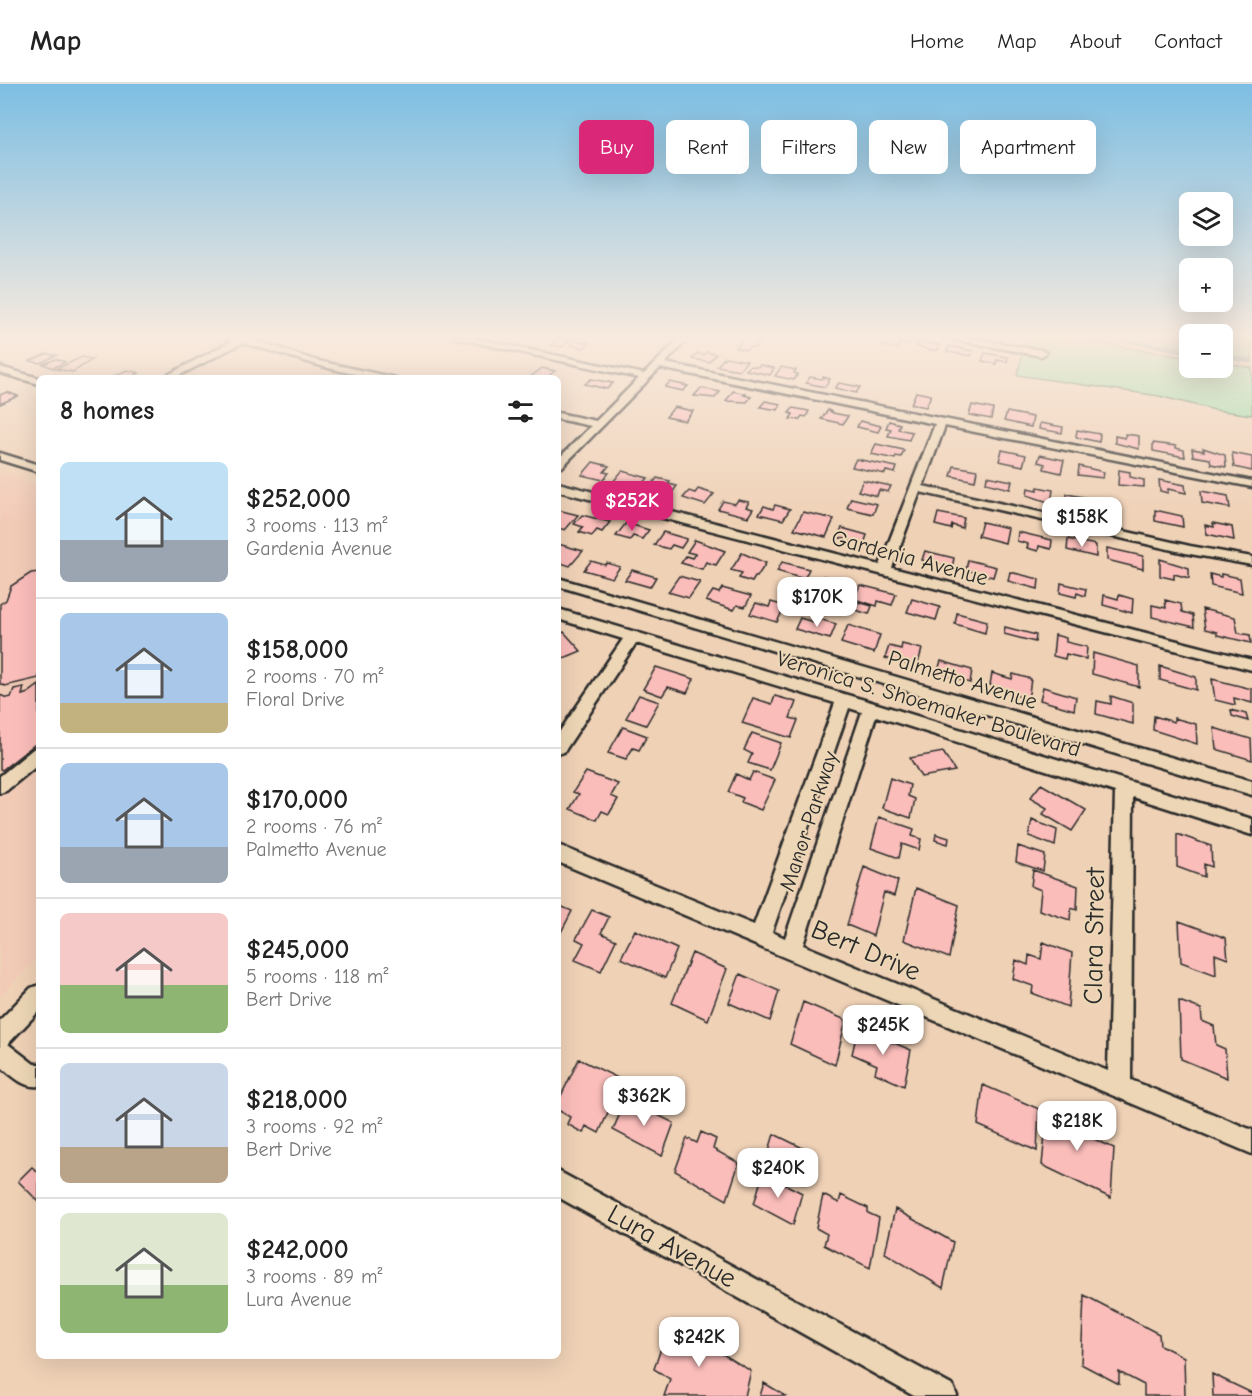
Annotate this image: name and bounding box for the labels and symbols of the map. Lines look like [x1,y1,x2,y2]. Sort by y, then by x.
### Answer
pin: $252K [590,481,674,532]
pin: $158K [1040,497,1124,548]
street label: Gardenia Avenue [829,525,991,591]
pin: $170K [775,577,859,628]
street label: Veronica S. Shoemaker Boulevard [774,645,1084,763]
street label: Palmetto Avenue [885,645,1040,715]
street label: Manor Parkway [774,748,844,895]
street label: Clara Street [1078,866,1111,1005]
street label: Bert Drive [806,914,925,987]
pin: $245K [841,1005,925,1056]
pin: $362K [602,1076,686,1127]
pin: $218K [1035,1101,1119,1152]
pin: $240K [736,1148,820,1199]
street label: Lura Avenue [602,1198,742,1294]
pin: $242K [657,1317,741,1368]

